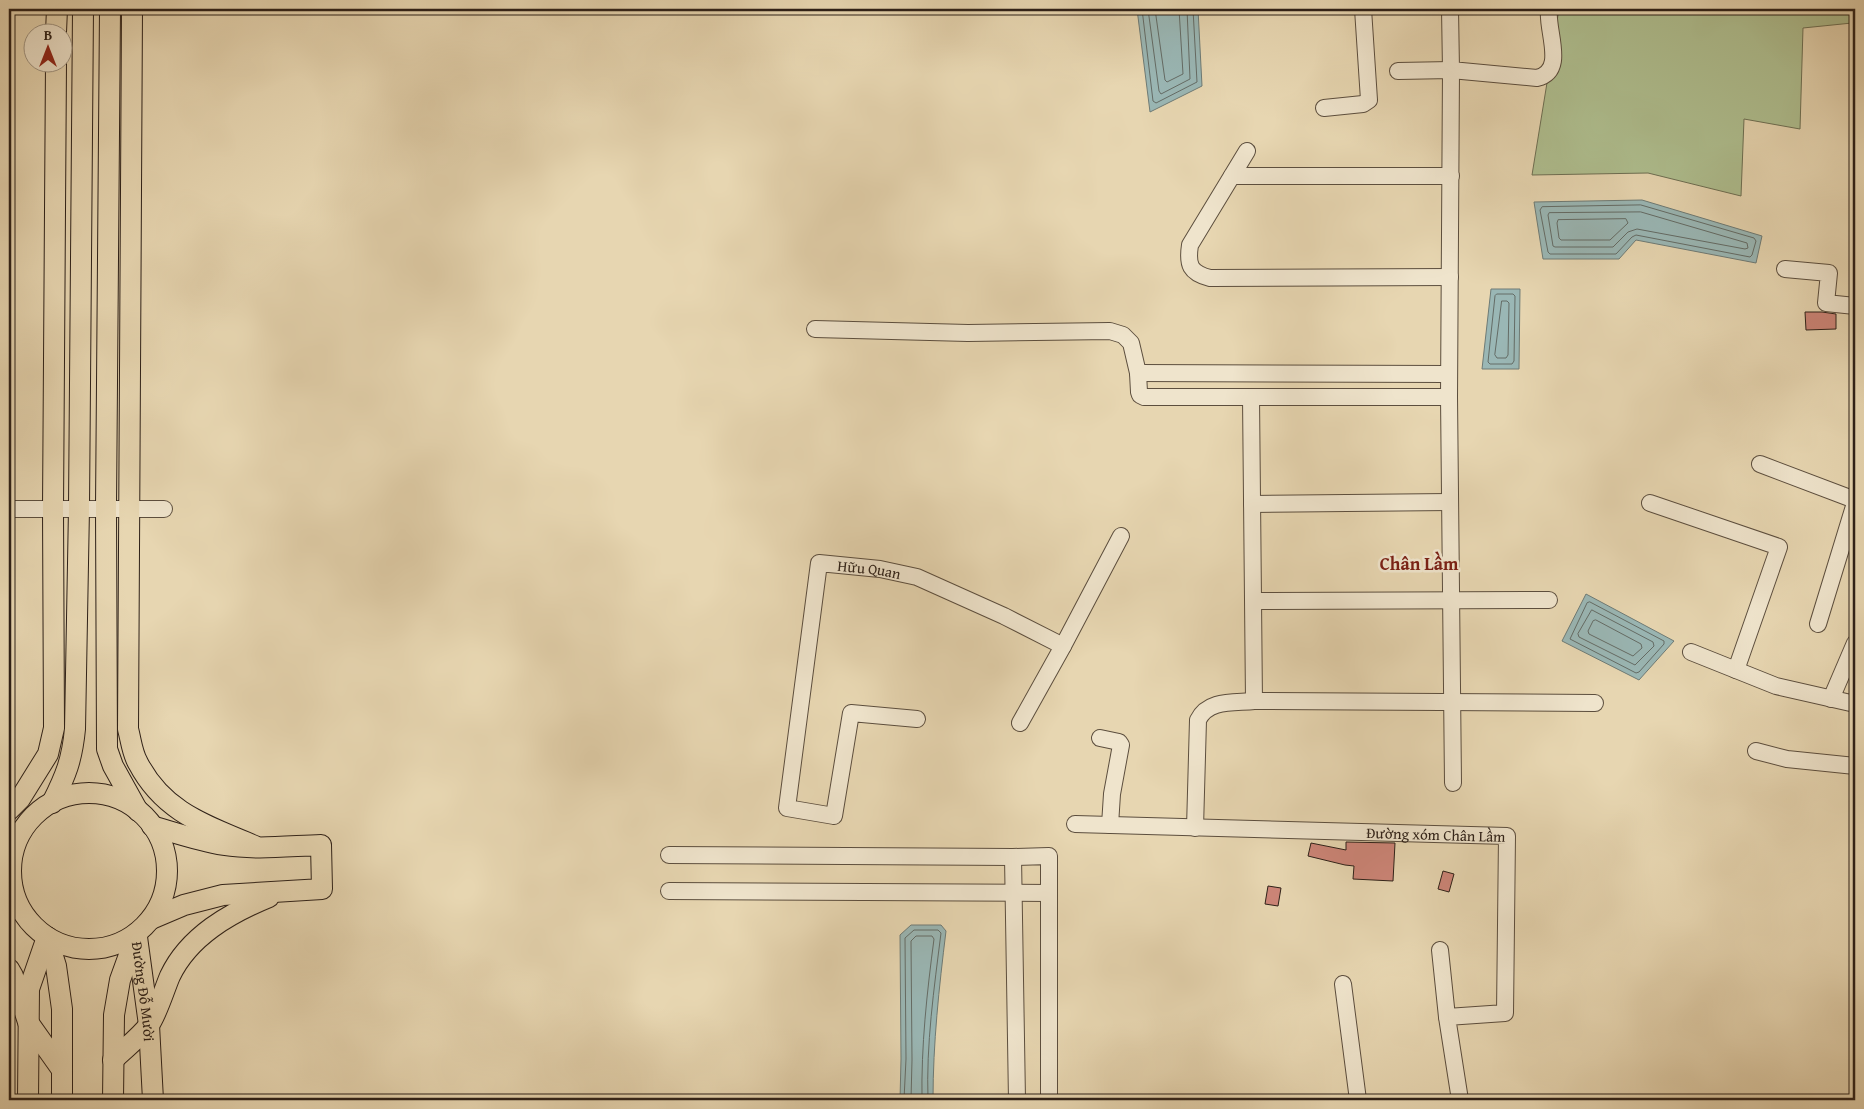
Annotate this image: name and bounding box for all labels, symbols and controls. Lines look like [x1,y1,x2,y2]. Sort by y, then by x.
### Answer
north arrow [22,22,72,72]
text: B [44,25,52,45]
district label: Chân Lầm [1380,550,1459,577]
street label: Hữu Quan [837,554,903,584]
street label: Đường xóm Chân Lầm [1366,822,1506,846]
street label: Đường Đỗ Mười [127,940,160,1042]

